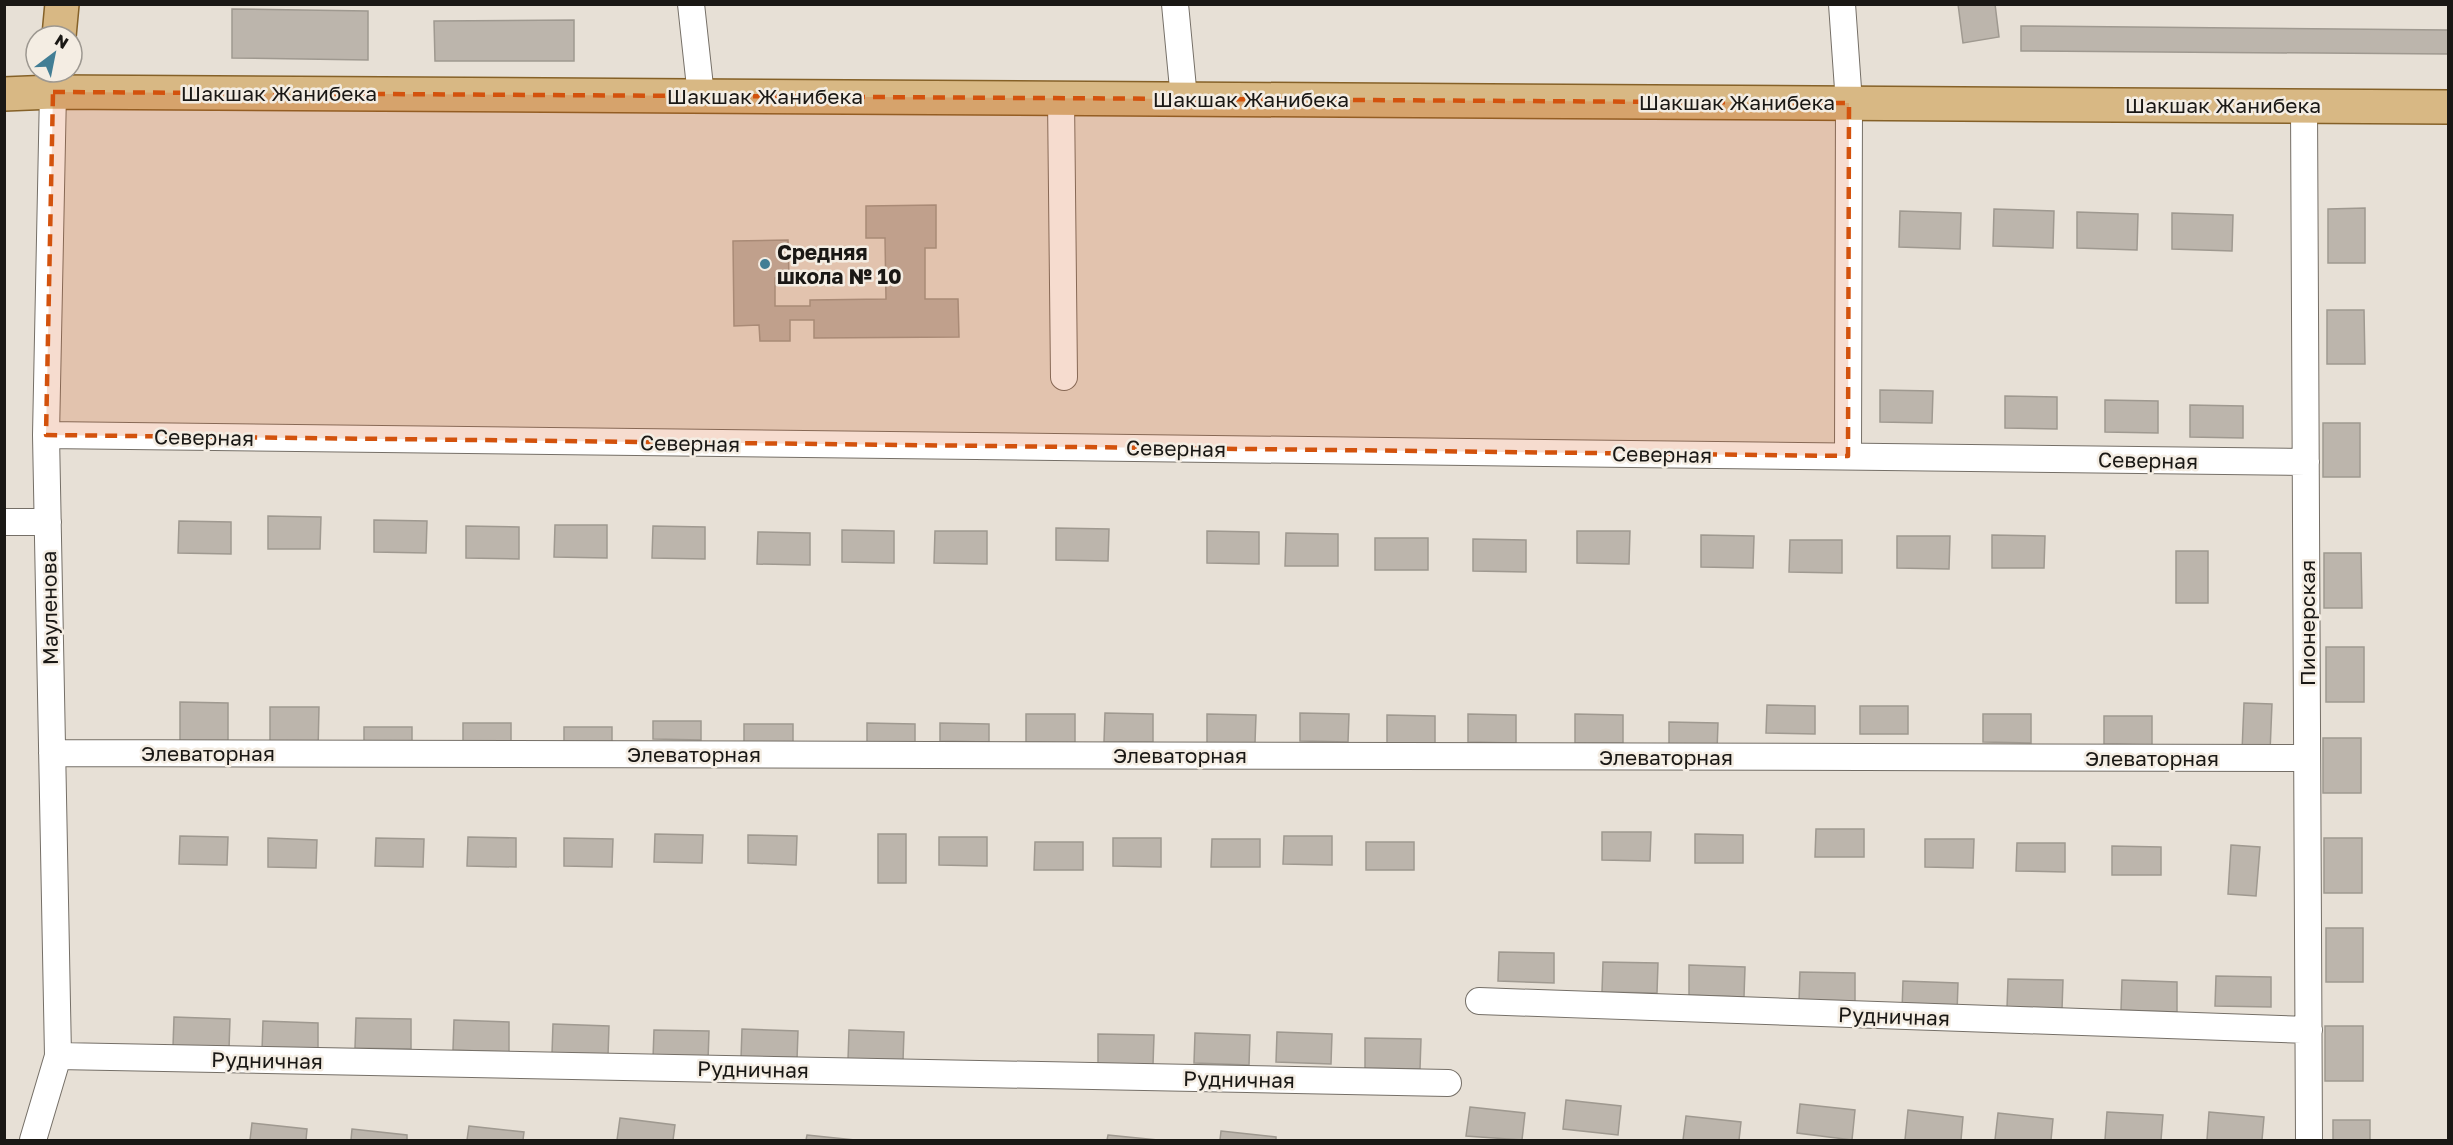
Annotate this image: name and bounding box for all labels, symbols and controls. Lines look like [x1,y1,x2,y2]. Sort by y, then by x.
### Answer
north arrow [24,24,84,84]
text: N [51,30,72,53]
street label: Шакшак Жанибека [181,80,377,106]
street label: Шакшак Жанибека [667,83,863,109]
street label: Шакшак Жанибека [1153,86,1349,112]
street label: Шакшак Жанибека [1639,89,1835,115]
street label: Шакшак Жанибека [2125,92,2321,118]
place label: Средняя школа № 10 [777,239,902,289]
marker: Средняя школа № 10 [758,257,772,271]
street label: Северная [154,423,254,451]
street label: Северная [640,429,740,457]
street label: Северная [1126,434,1226,462]
street label: Северная [1612,440,1712,468]
street label: Северная [2098,446,2198,474]
street label: Мауленова [35,551,63,665]
street label: Пионерская [2294,560,2320,686]
street label: Элеваторная [141,740,275,766]
street label: Элеваторная [627,741,761,767]
street label: Элеваторная [1113,742,1247,768]
street label: Элеваторная [1599,744,1733,770]
street label: Элеваторная [2085,745,2219,771]
street label: Рудничная [1838,1001,1950,1031]
street label: Рудничная [211,1046,323,1074]
street label: Рудничная [697,1055,809,1083]
street label: Рудничная [1183,1065,1295,1093]

